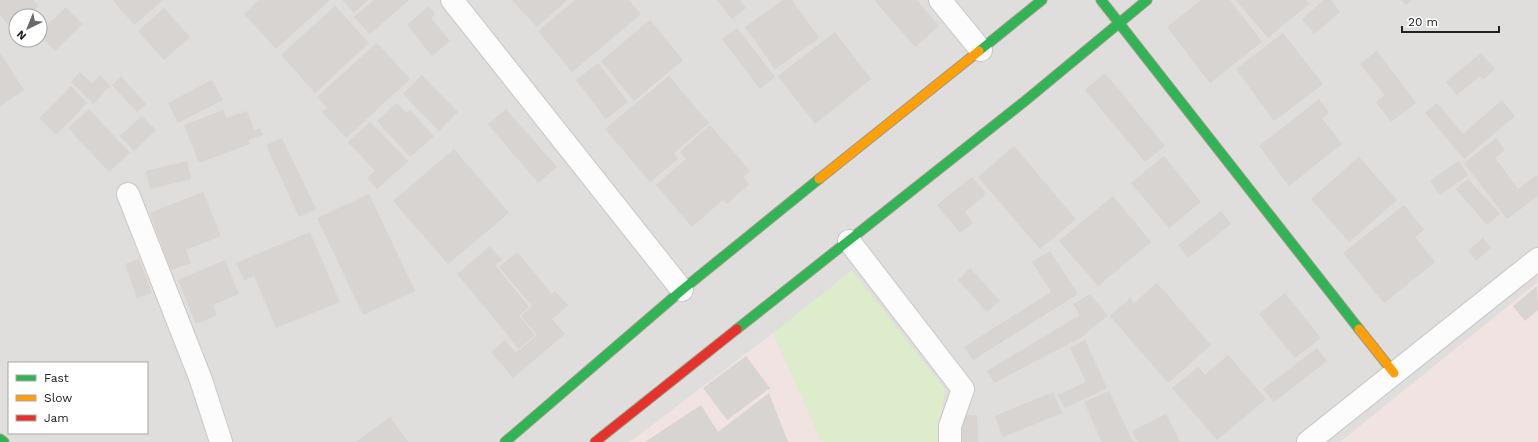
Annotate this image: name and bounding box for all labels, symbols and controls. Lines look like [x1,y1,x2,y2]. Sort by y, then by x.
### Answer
north arrow [8,8,48,48]
scale bar [1402,8,1499,34]
text: 20 m [1408,15,1438,29]
text: N [14,27,29,42]
legend [8,362,148,434]
text: Fast [44,371,69,385]
text: Slow [44,391,72,405]
text: Jam [44,411,69,425]

